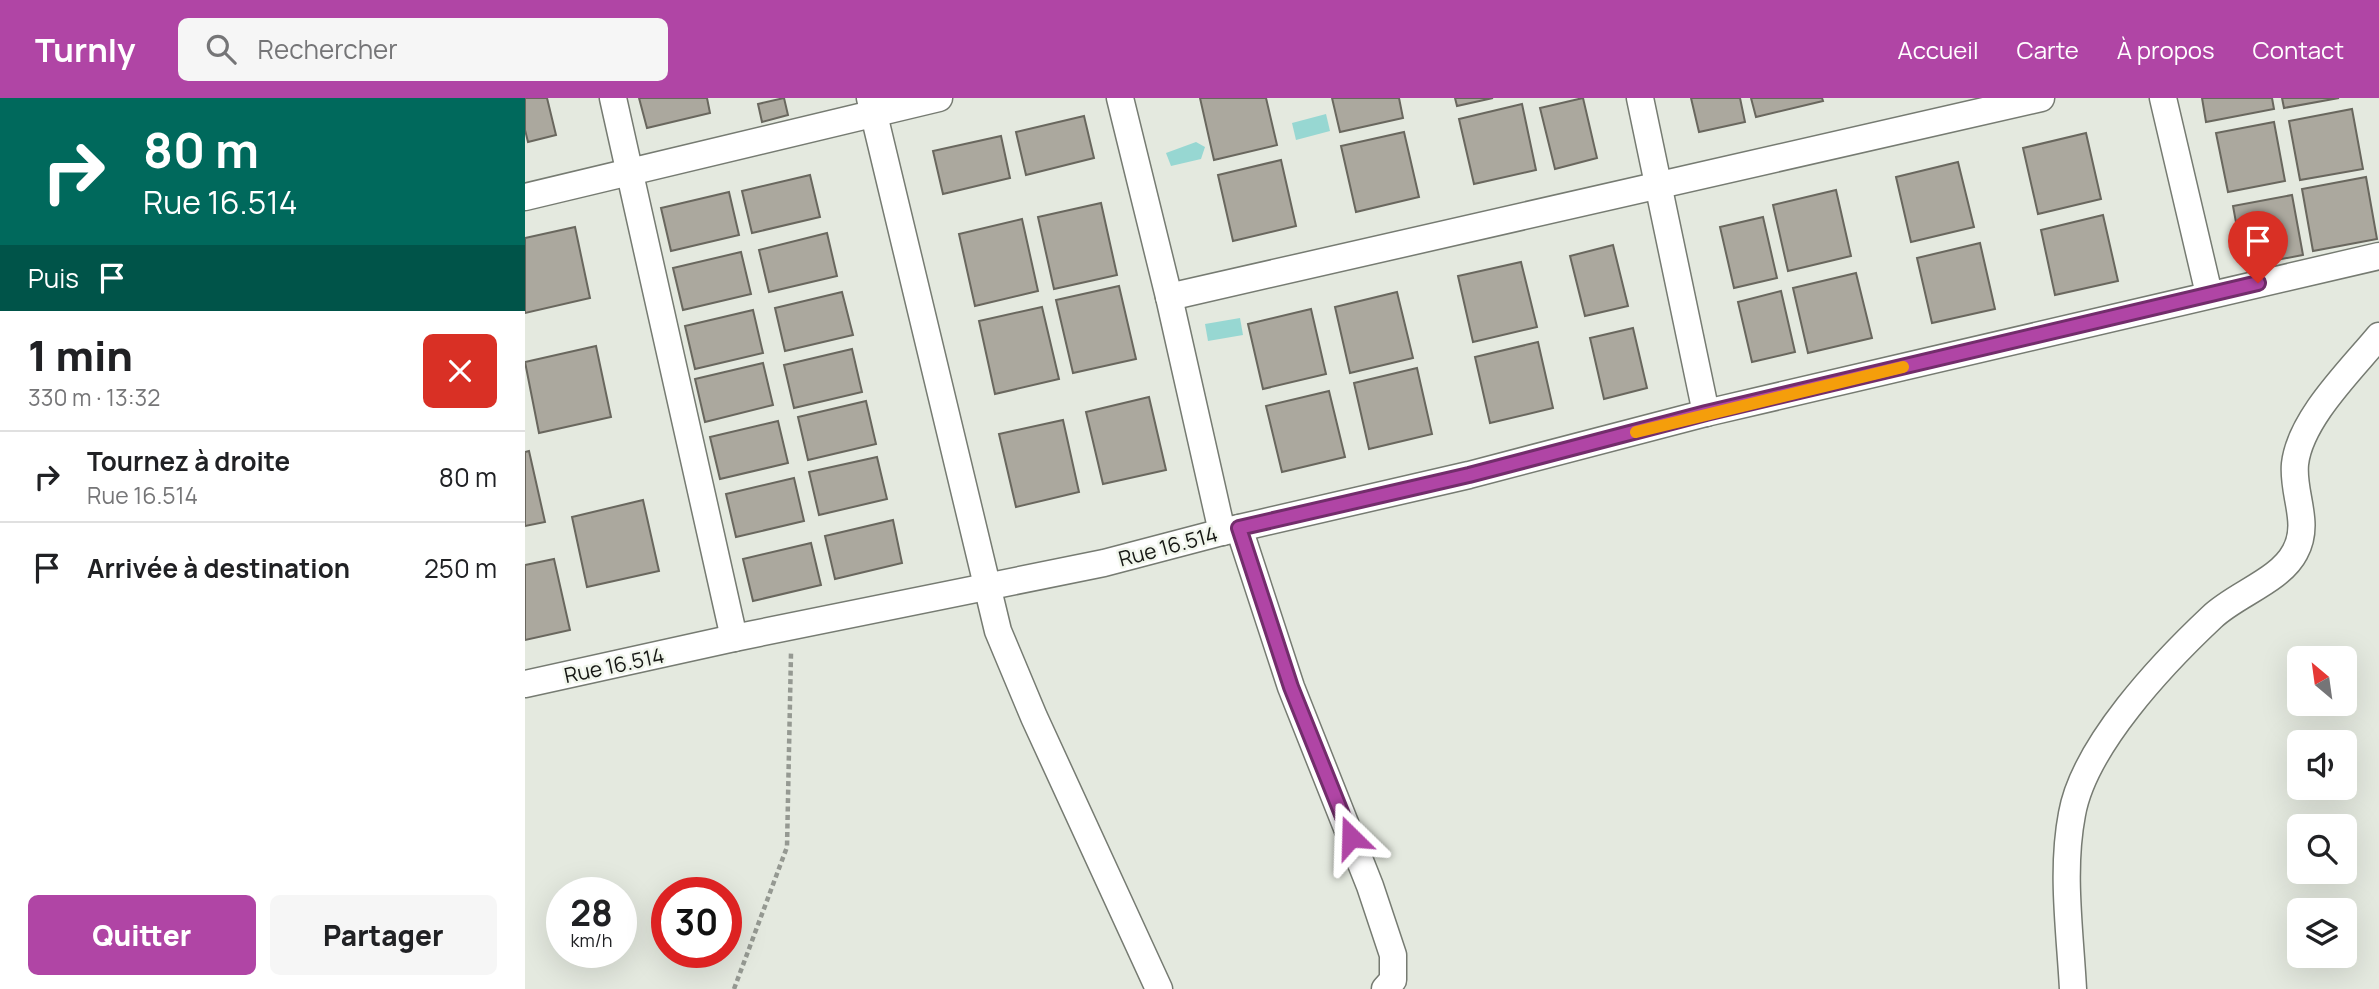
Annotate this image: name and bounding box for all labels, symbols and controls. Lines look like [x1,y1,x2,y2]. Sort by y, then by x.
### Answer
search box [178,18,668,81]
text: Turnly [35,27,136,72]
icon: search [202,30,240,68]
text: Rechercher [258,31,398,67]
text: Accueil [1898,33,1978,66]
text: Carte [2016,33,2079,66]
text: À propos [2117,33,2215,66]
text: Contact [2253,33,2344,66]
text: 80 m [143,116,259,183]
icon: right [28,126,119,217]
text: Rue 16.514 [143,180,298,224]
pin [2228,211,2288,283]
icon: arrive [2239,222,2277,260]
icon: arrive [93,259,131,297]
text: Puis [28,260,79,296]
text: 1 min [28,326,133,384]
button: close [423,334,497,408]
text: 330 m · 13:32 [28,381,160,413]
text: Tournez à droite [87,443,290,479]
icon: right [28,458,66,496]
text: 80 m [439,459,497,495]
text: Rue 16.514 [87,479,198,511]
street label: Rue 16.514 [1115,519,1221,573]
icon: arrive [28,549,66,587]
text: Arrivée à destination [87,550,350,586]
text: 250 m [424,550,497,586]
street label: Rue 16.514 [561,641,667,689]
north arrow [2287,646,2357,716]
map controls [2287,646,2357,968]
button: sound [2287,730,2357,800]
position arrow [1314,800,1388,874]
button: search [2287,814,2357,884]
speed limit sign: 30 [651,877,742,968]
text: 28 [570,889,613,937]
button: Quitter [28,895,256,975]
button: Partager [270,895,497,975]
button: layers [2287,898,2357,968]
text: km/h [571,928,612,952]

